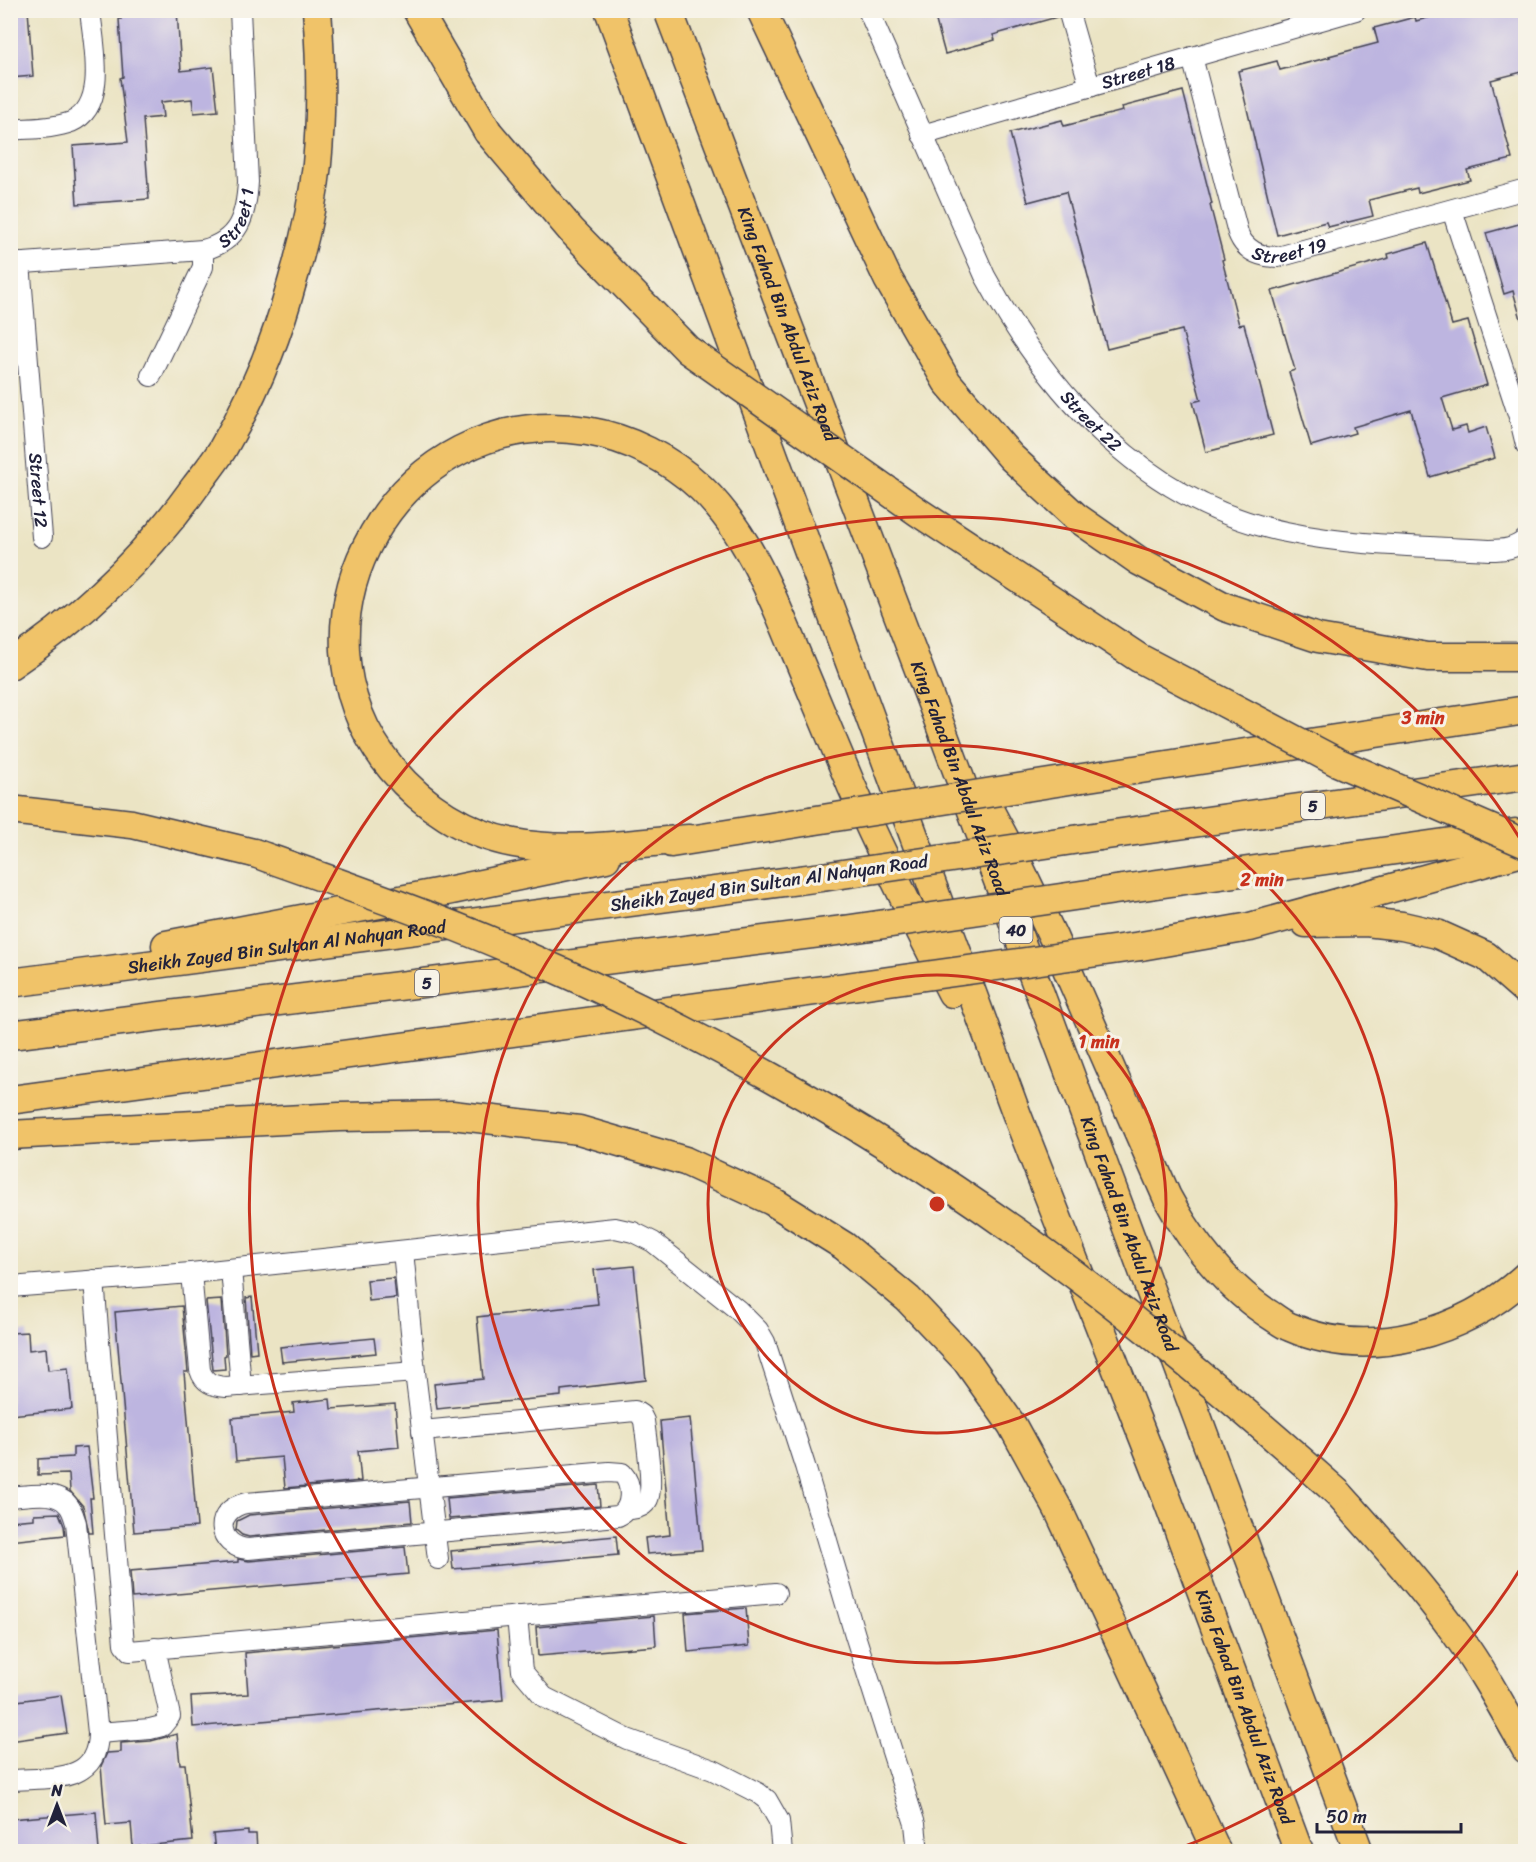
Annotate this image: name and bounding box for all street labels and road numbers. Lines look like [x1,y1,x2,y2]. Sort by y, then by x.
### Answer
street label: Street 18 [1097,47,1179,99]
street label: Street 1 [211,186,264,257]
street label: King Fahad Bin Abdul Aziz Road [728,202,847,448]
street label: Street 19 [1247,228,1330,273]
street label: Street 22 [1052,383,1129,460]
street label: Street 12 [19,452,57,529]
street label: King Fahad Bin Abdul Aziz Road [901,656,1019,902]
road number: 5 [1301,793,1325,819]
street label: Sheikh Zayed Bin Sultan Al Nahyan Road [608,845,931,921]
street label: Sheikh Zayed Bin Sultan Al Nahyan Road [126,910,449,984]
road number: 40 [1000,917,1032,943]
road number: 5 [415,970,439,996]
street label: King Fahad Bin Abdul Aziz Road [1071,1111,1188,1358]
street label: King Fahad Bin Abdul Aziz Road [1186,1584,1304,1831]

